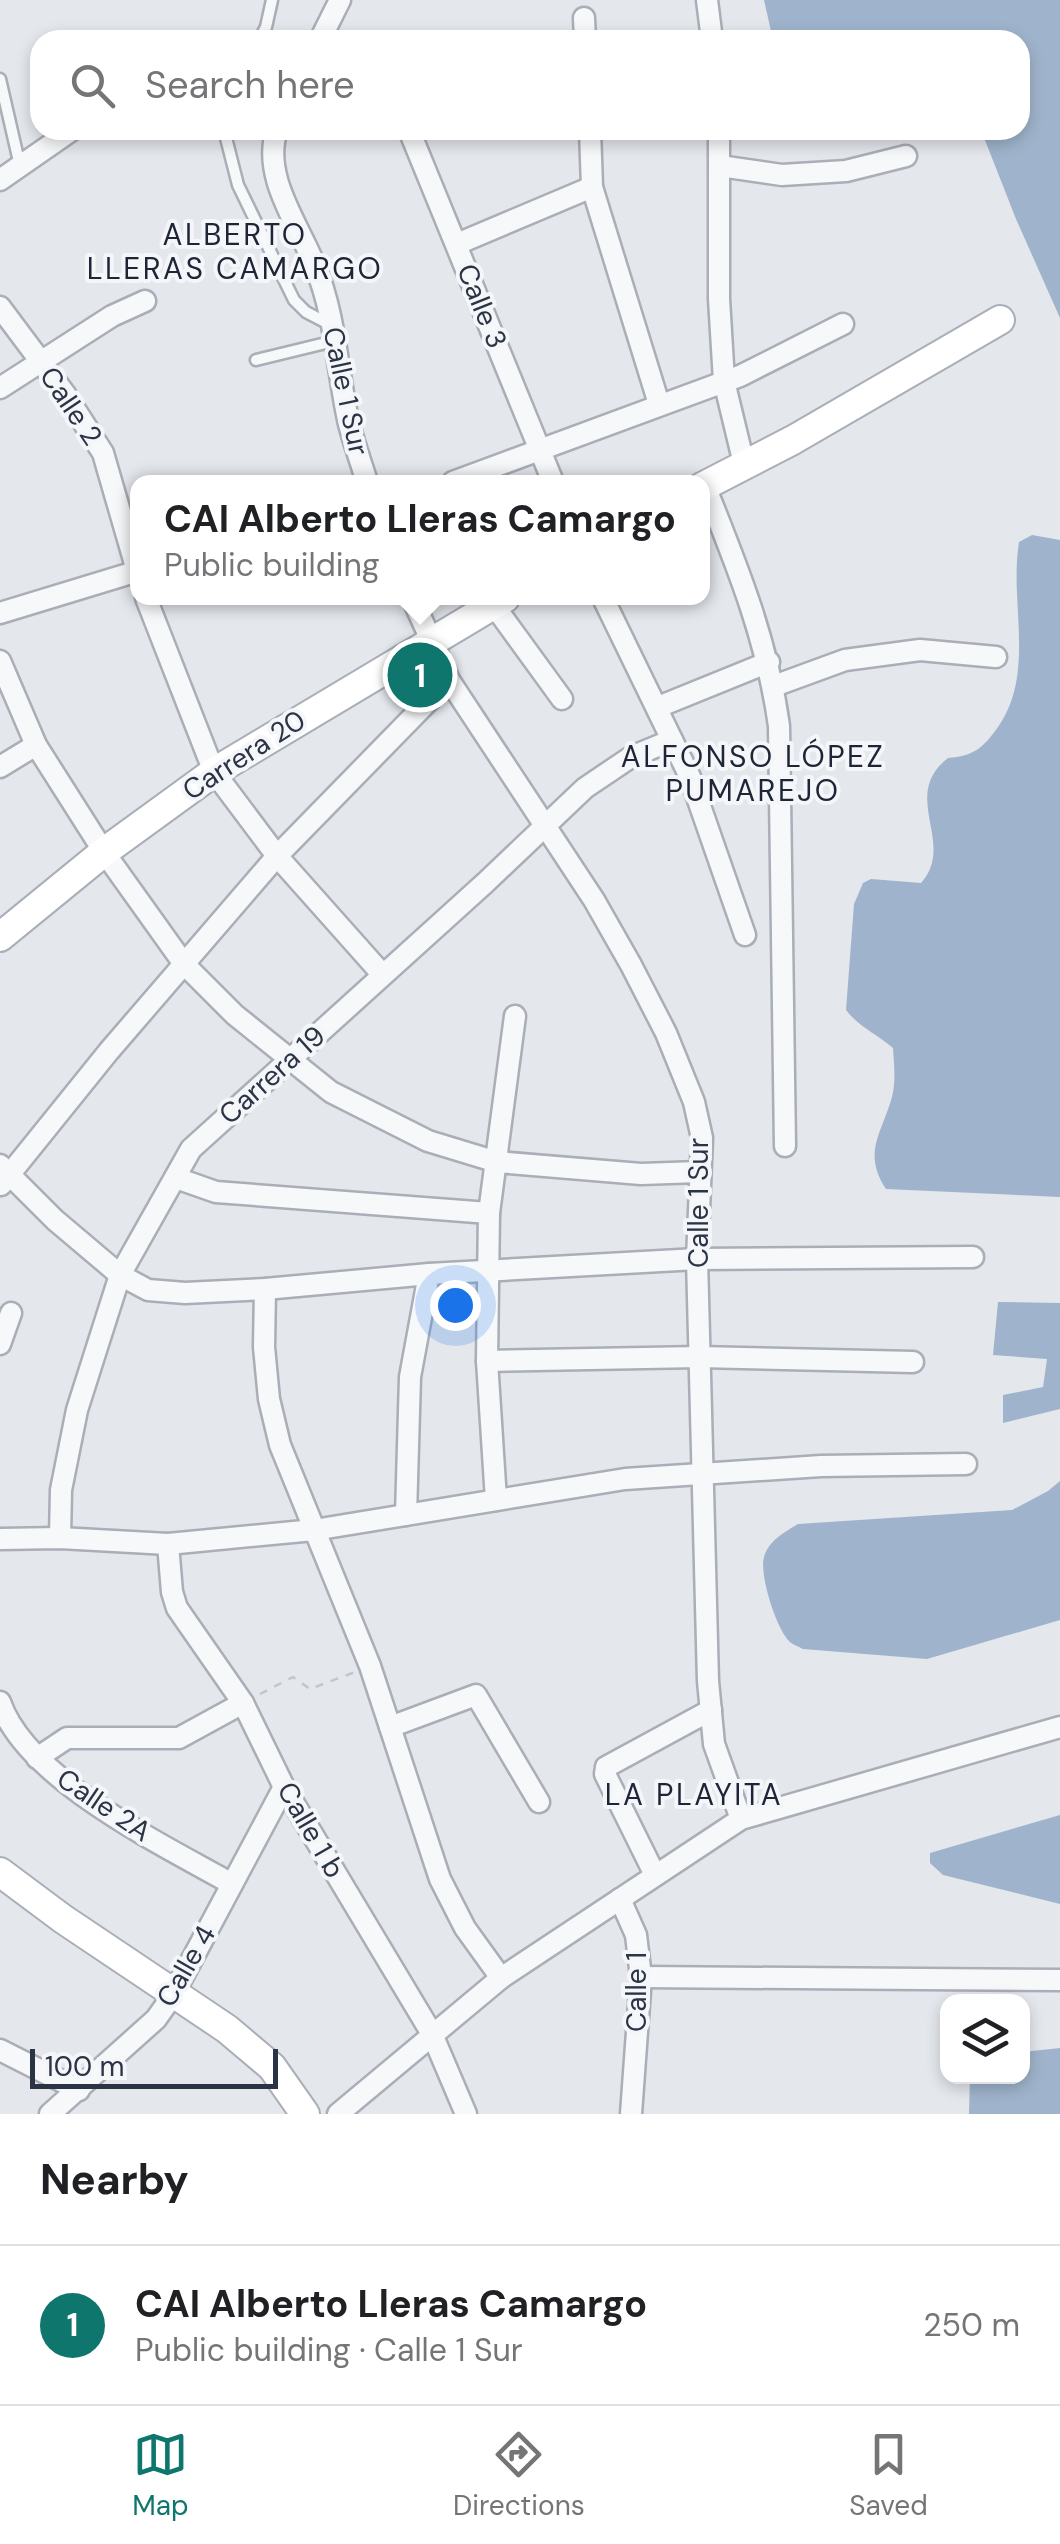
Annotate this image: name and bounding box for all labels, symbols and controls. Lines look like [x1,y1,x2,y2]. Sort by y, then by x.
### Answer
search box [30,30,1030,140]
icon: search [65,58,120,113]
text: Search here [145,60,355,110]
district label: ALBERTO LLERAS CAMARGO [87,215,383,288]
street label: Calle 3 [448,258,516,354]
street label: Calle 1 Sur [314,324,378,458]
street label: Calle 2 [31,359,111,453]
popup [130,475,710,605]
text: CAI Alberto Lleras Camargo [164,494,676,544]
text: Public building [164,544,380,586]
pin: 1 [388,638,452,712]
street label: Carrera 20 [175,702,313,808]
district label: ALFONSO LÓPEZ PUMAREJO [621,737,885,810]
street label: Carrera 19 [211,1018,333,1132]
street label: Calle 1 Sur [680,1138,717,1268]
your location [430,1280,481,1331]
street label: Calle 2A [50,1760,158,1850]
street label: Calle 1 b [269,1775,353,1885]
district label: LA PLAYITA [605,1775,783,1814]
street label: Calle 4 [148,1919,224,2013]
street label: Calle 1 [618,1952,655,2032]
map controls [940,1994,1030,2084]
button: layers [940,1994,1030,2084]
scale bar [30,2044,278,2088]
text: 100 m [45,2048,124,2085]
text: Nearby [40,2152,189,2207]
text: CAI Alberto Lleras Camargo [135,2279,647,2329]
text: 1 [67,2304,78,2346]
text: 250 m [923,2304,1020,2346]
text: Public building · Calle 1 Sur [135,2329,523,2371]
tab: Map [132,2427,189,2524]
tab: Directions [453,2427,585,2524]
tab: Saved [849,2427,928,2524]

